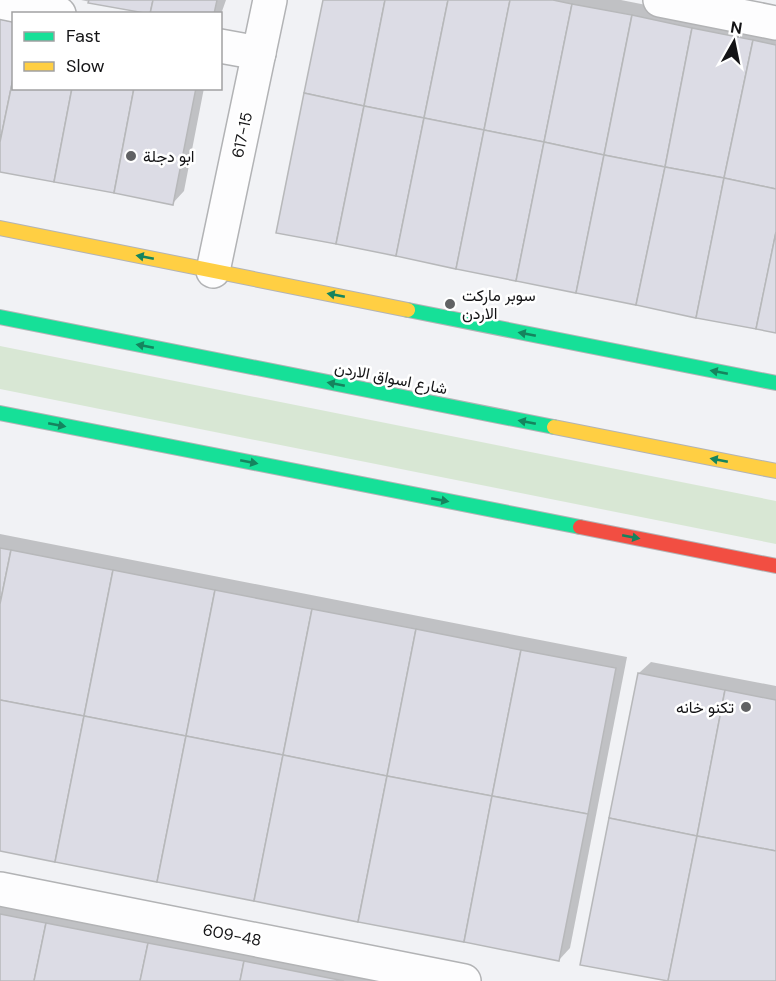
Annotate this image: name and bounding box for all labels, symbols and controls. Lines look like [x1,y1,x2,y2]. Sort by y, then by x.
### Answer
legend [12,12,222,90]
north arrow [704,12,764,72]
text: N [729,16,744,39]
text: Fast [66,24,101,48]
text: Slow [66,54,105,78]
street label: 617-15 [227,110,257,160]
place label: ابو دجلة [143,146,195,167]
marker: ابو دجلة [124,149,138,163]
one-way arrow [135,252,154,261]
place label: سوبر ماركت الاردن [462,285,536,324]
one-way arrow [327,290,346,299]
marker: سوبر ماركت الاردن [443,297,457,311]
one-way arrow [518,329,537,338]
one-way arrow [135,341,154,350]
street label: شارع اسواق الاردن [333,357,449,400]
one-way arrow [709,367,728,376]
one-way arrow [326,379,345,388]
one-way arrow [518,417,537,426]
one-way arrow [48,421,67,430]
one-way arrow [709,454,728,464]
one-way arrow [239,458,258,467]
one-way arrow [431,496,450,505]
one-way arrow [622,533,641,542]
place label: تكنو خانه [676,697,734,718]
marker: تكنو خانه [739,700,753,714]
street label: 609-48 [201,919,263,951]

